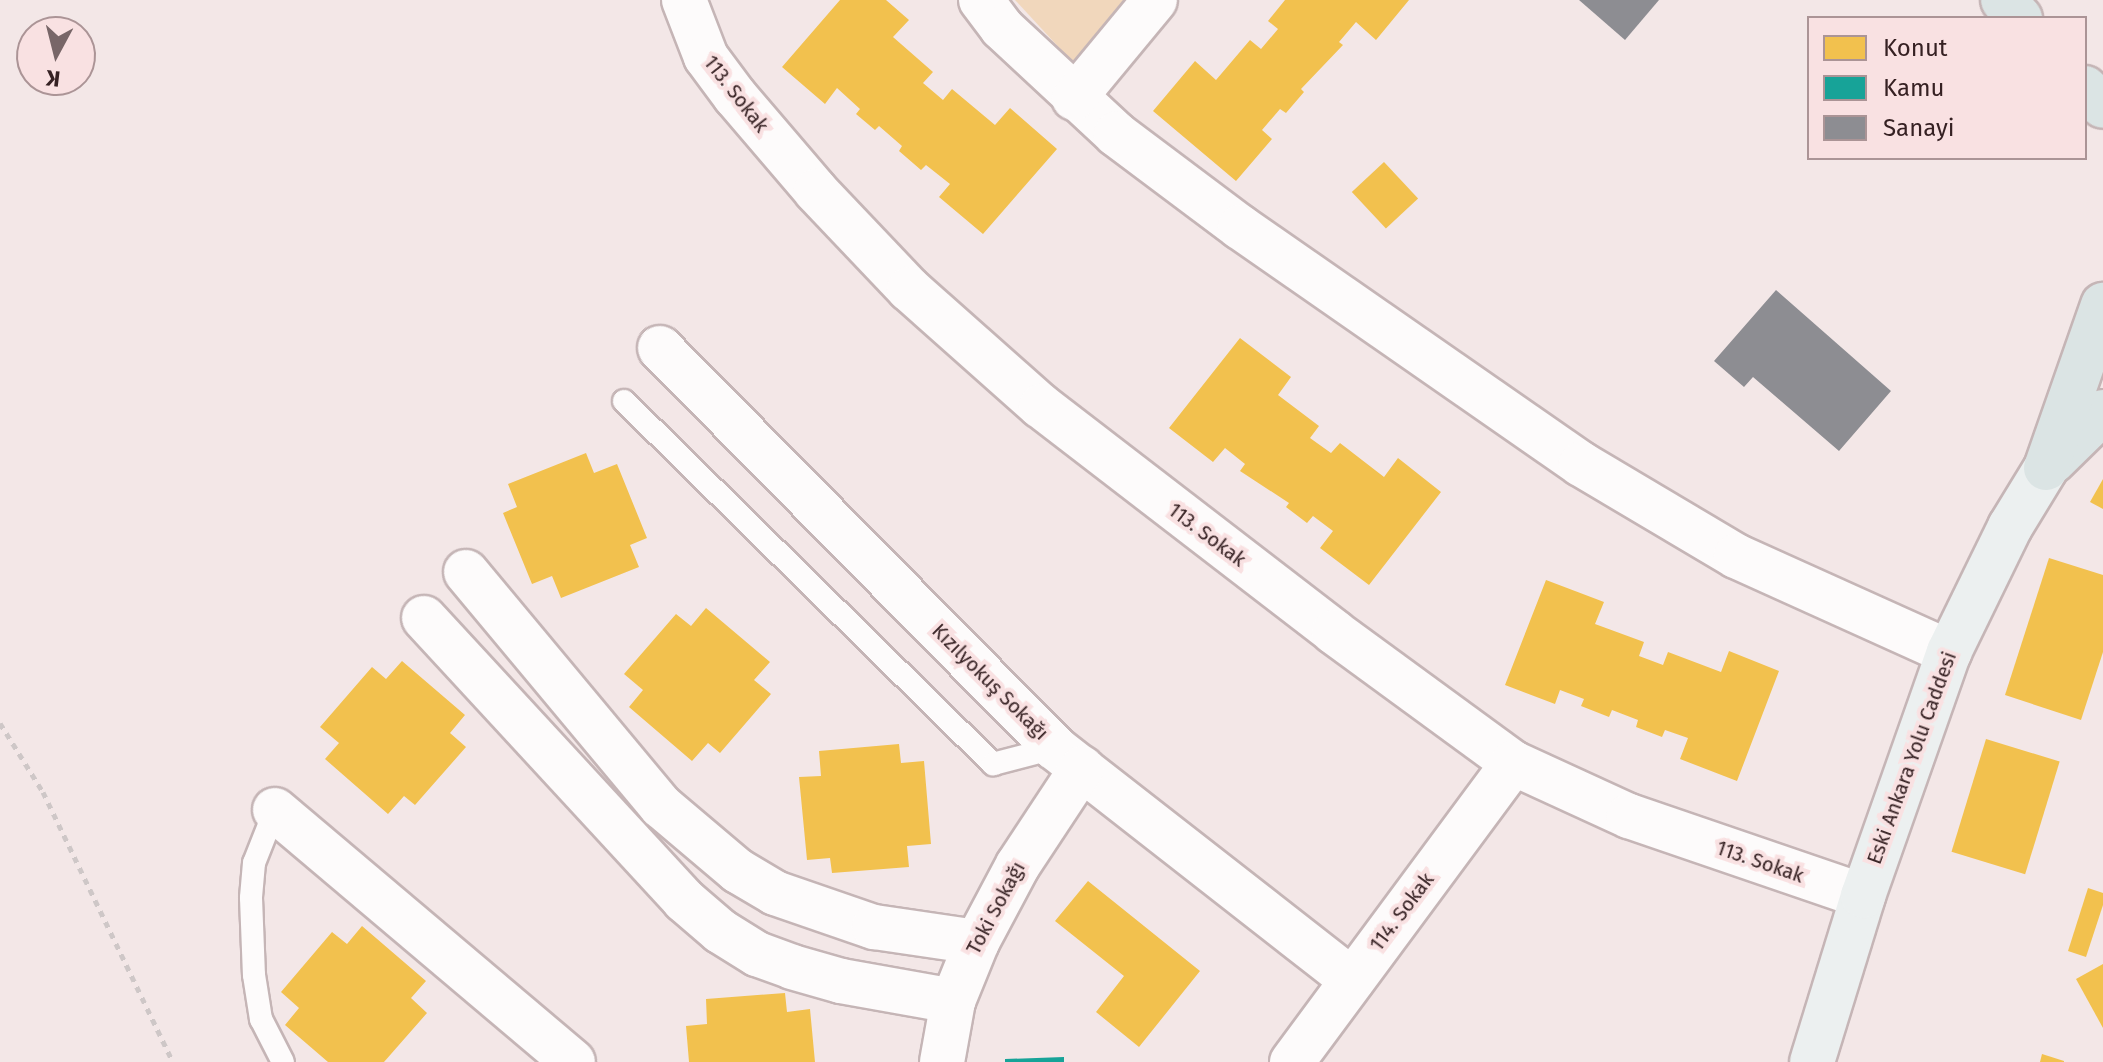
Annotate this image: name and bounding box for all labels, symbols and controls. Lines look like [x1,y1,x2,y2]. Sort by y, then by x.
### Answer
north arrow [16,16,96,96]
legend [1807,16,2087,160]
text: Konut [1883,34,1948,62]
street label: 113. Sokak [699,51,773,137]
text: K [45,64,62,93]
text: Kamu [1883,74,1945,102]
text: Sanayi [1883,114,1954,142]
street label: 113. Sokak [1164,498,1250,572]
street label: Kızılyokuş Sokağı [927,619,1053,745]
street label: Eski Ankara Yolu Caddesi [1862,649,1962,867]
street label: 113. Sokak [1713,836,1807,888]
street label: Toki Sokağı [962,858,1030,958]
street label: 114. Sokak [1365,868,1439,956]

